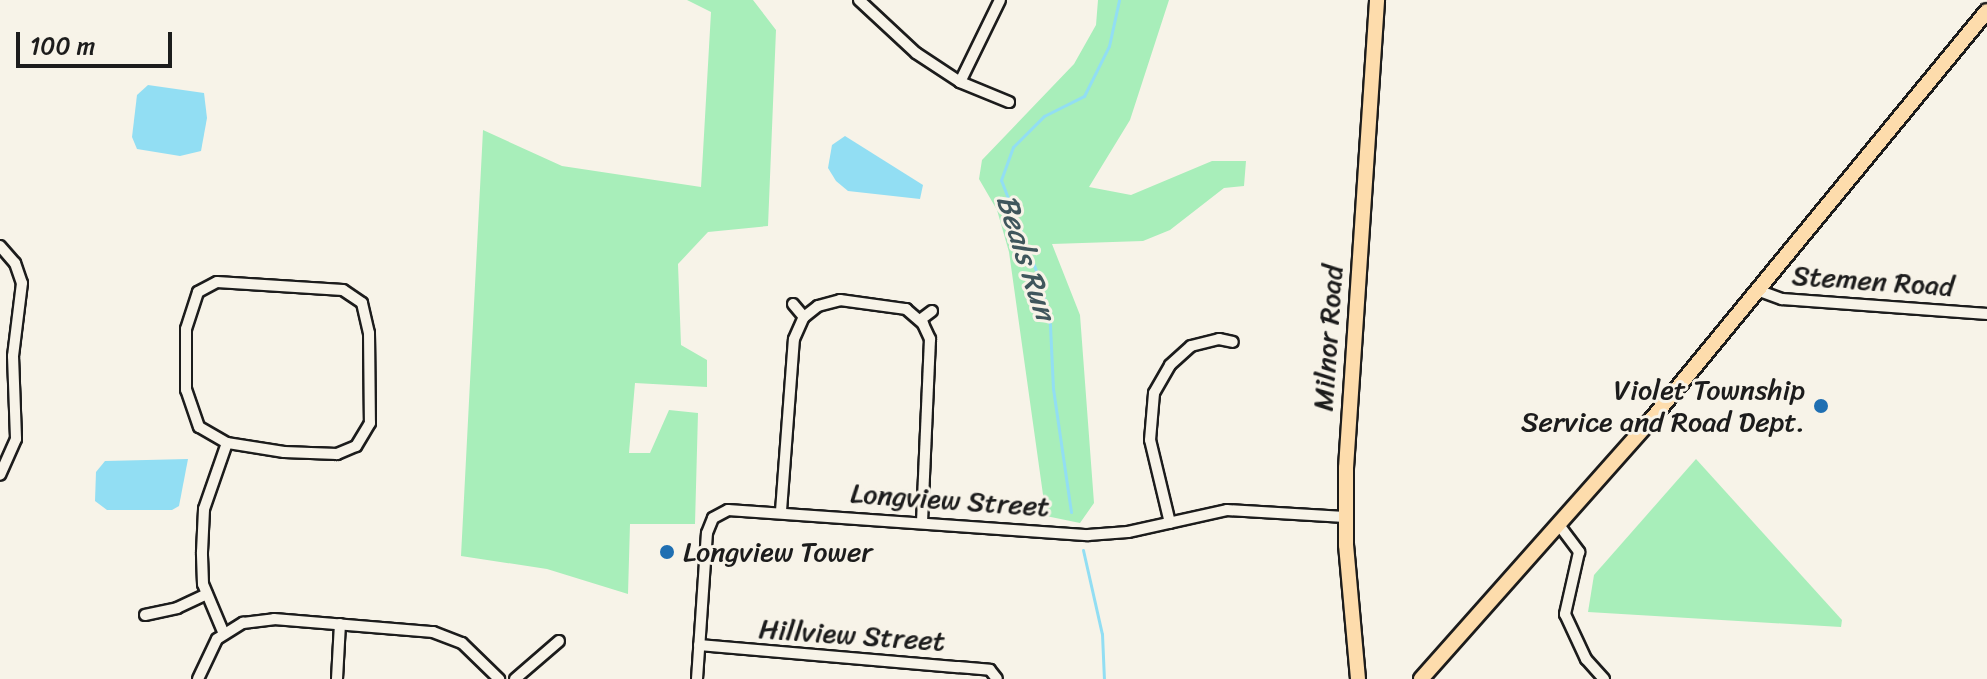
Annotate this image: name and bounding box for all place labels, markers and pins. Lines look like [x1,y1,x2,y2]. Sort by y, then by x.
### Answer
place label: Violet Township Service and Road Dept. [1521,373,1805,439]
marker: Violet Township Service and Road Dept. [1812,397,1830,415]
place label: Longview Tower [683,535,873,569]
marker: Longview Tower [658,543,676,561]

